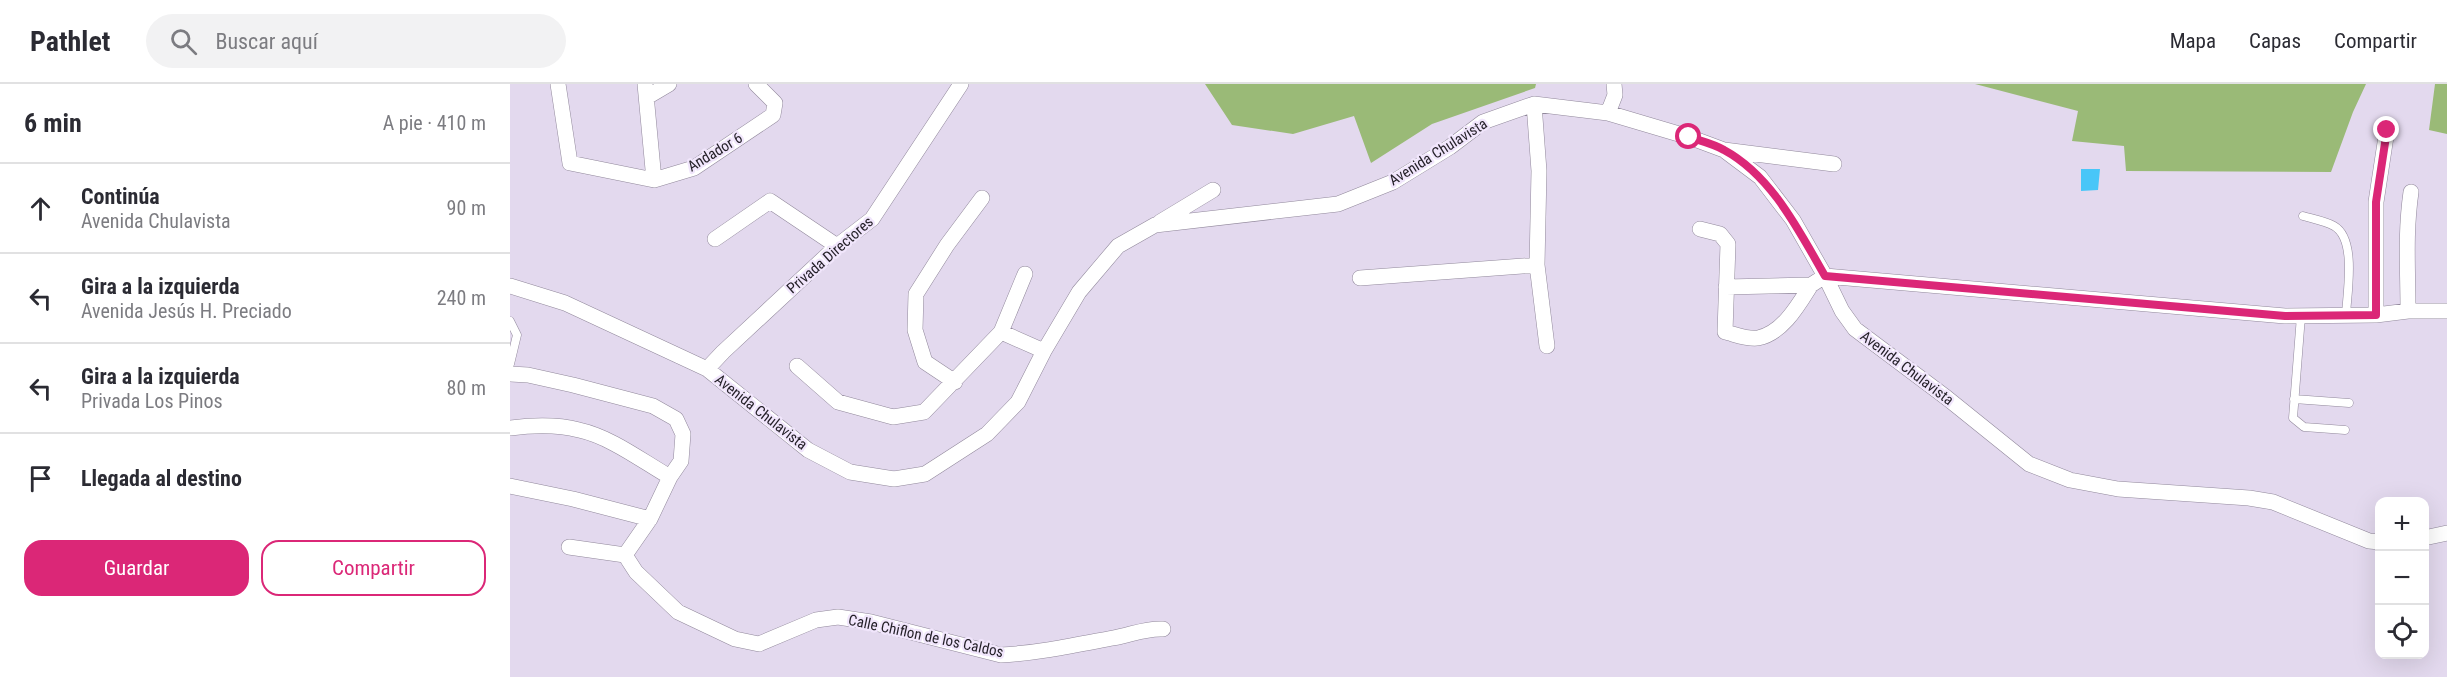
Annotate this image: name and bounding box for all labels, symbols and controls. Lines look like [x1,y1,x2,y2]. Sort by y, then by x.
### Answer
search box [146,14,566,68]
text: Pathlet [30,25,110,58]
icon: search [167,25,200,58]
text: Buscar aquí [215,29,318,54]
text: Mapa [2170,29,2216,53]
text: Capas [2249,29,2301,53]
text: Compartir [2334,29,2417,53]
text: 6 min [24,108,82,138]
text: A pie · 410 m [383,111,486,135]
street label: Avenida Chulavista [1386,115,1490,189]
route end [2373,116,2399,142]
route start [1675,123,1701,149]
street label: Andador 6 [684,129,746,175]
text: Continúa [81,184,160,209]
icon: ahead [24,192,57,225]
text: 90 m [447,196,486,220]
text: Avenida Chulavista [81,209,231,233]
street label: Privada Directores [783,213,877,297]
text: Gira a la izquierda [81,274,240,299]
icon: left [24,282,57,315]
text: 240 m [437,286,486,310]
text: Avenida Jesús H. Preciado [81,299,292,323]
street label: Avenida Chulavista [1857,327,1957,409]
text: Gira a la izquierda [81,364,240,389]
street label: Avenida Chulavista [711,370,811,454]
icon: left [24,372,57,405]
text: 80 m [447,376,486,400]
text: Privada Los Pinos [81,389,223,413]
icon: arrive [24,462,57,495]
text: Llegada al destino [81,466,242,491]
map controls [2375,497,2429,659]
button: + [2375,497,2429,551]
button: Guardar [24,540,249,596]
button: Compartir [261,540,486,596]
button: − [2375,551,2429,605]
button: locate [2375,605,2429,659]
street label: Calle Chiflon de los Caldos [847,611,1005,661]

